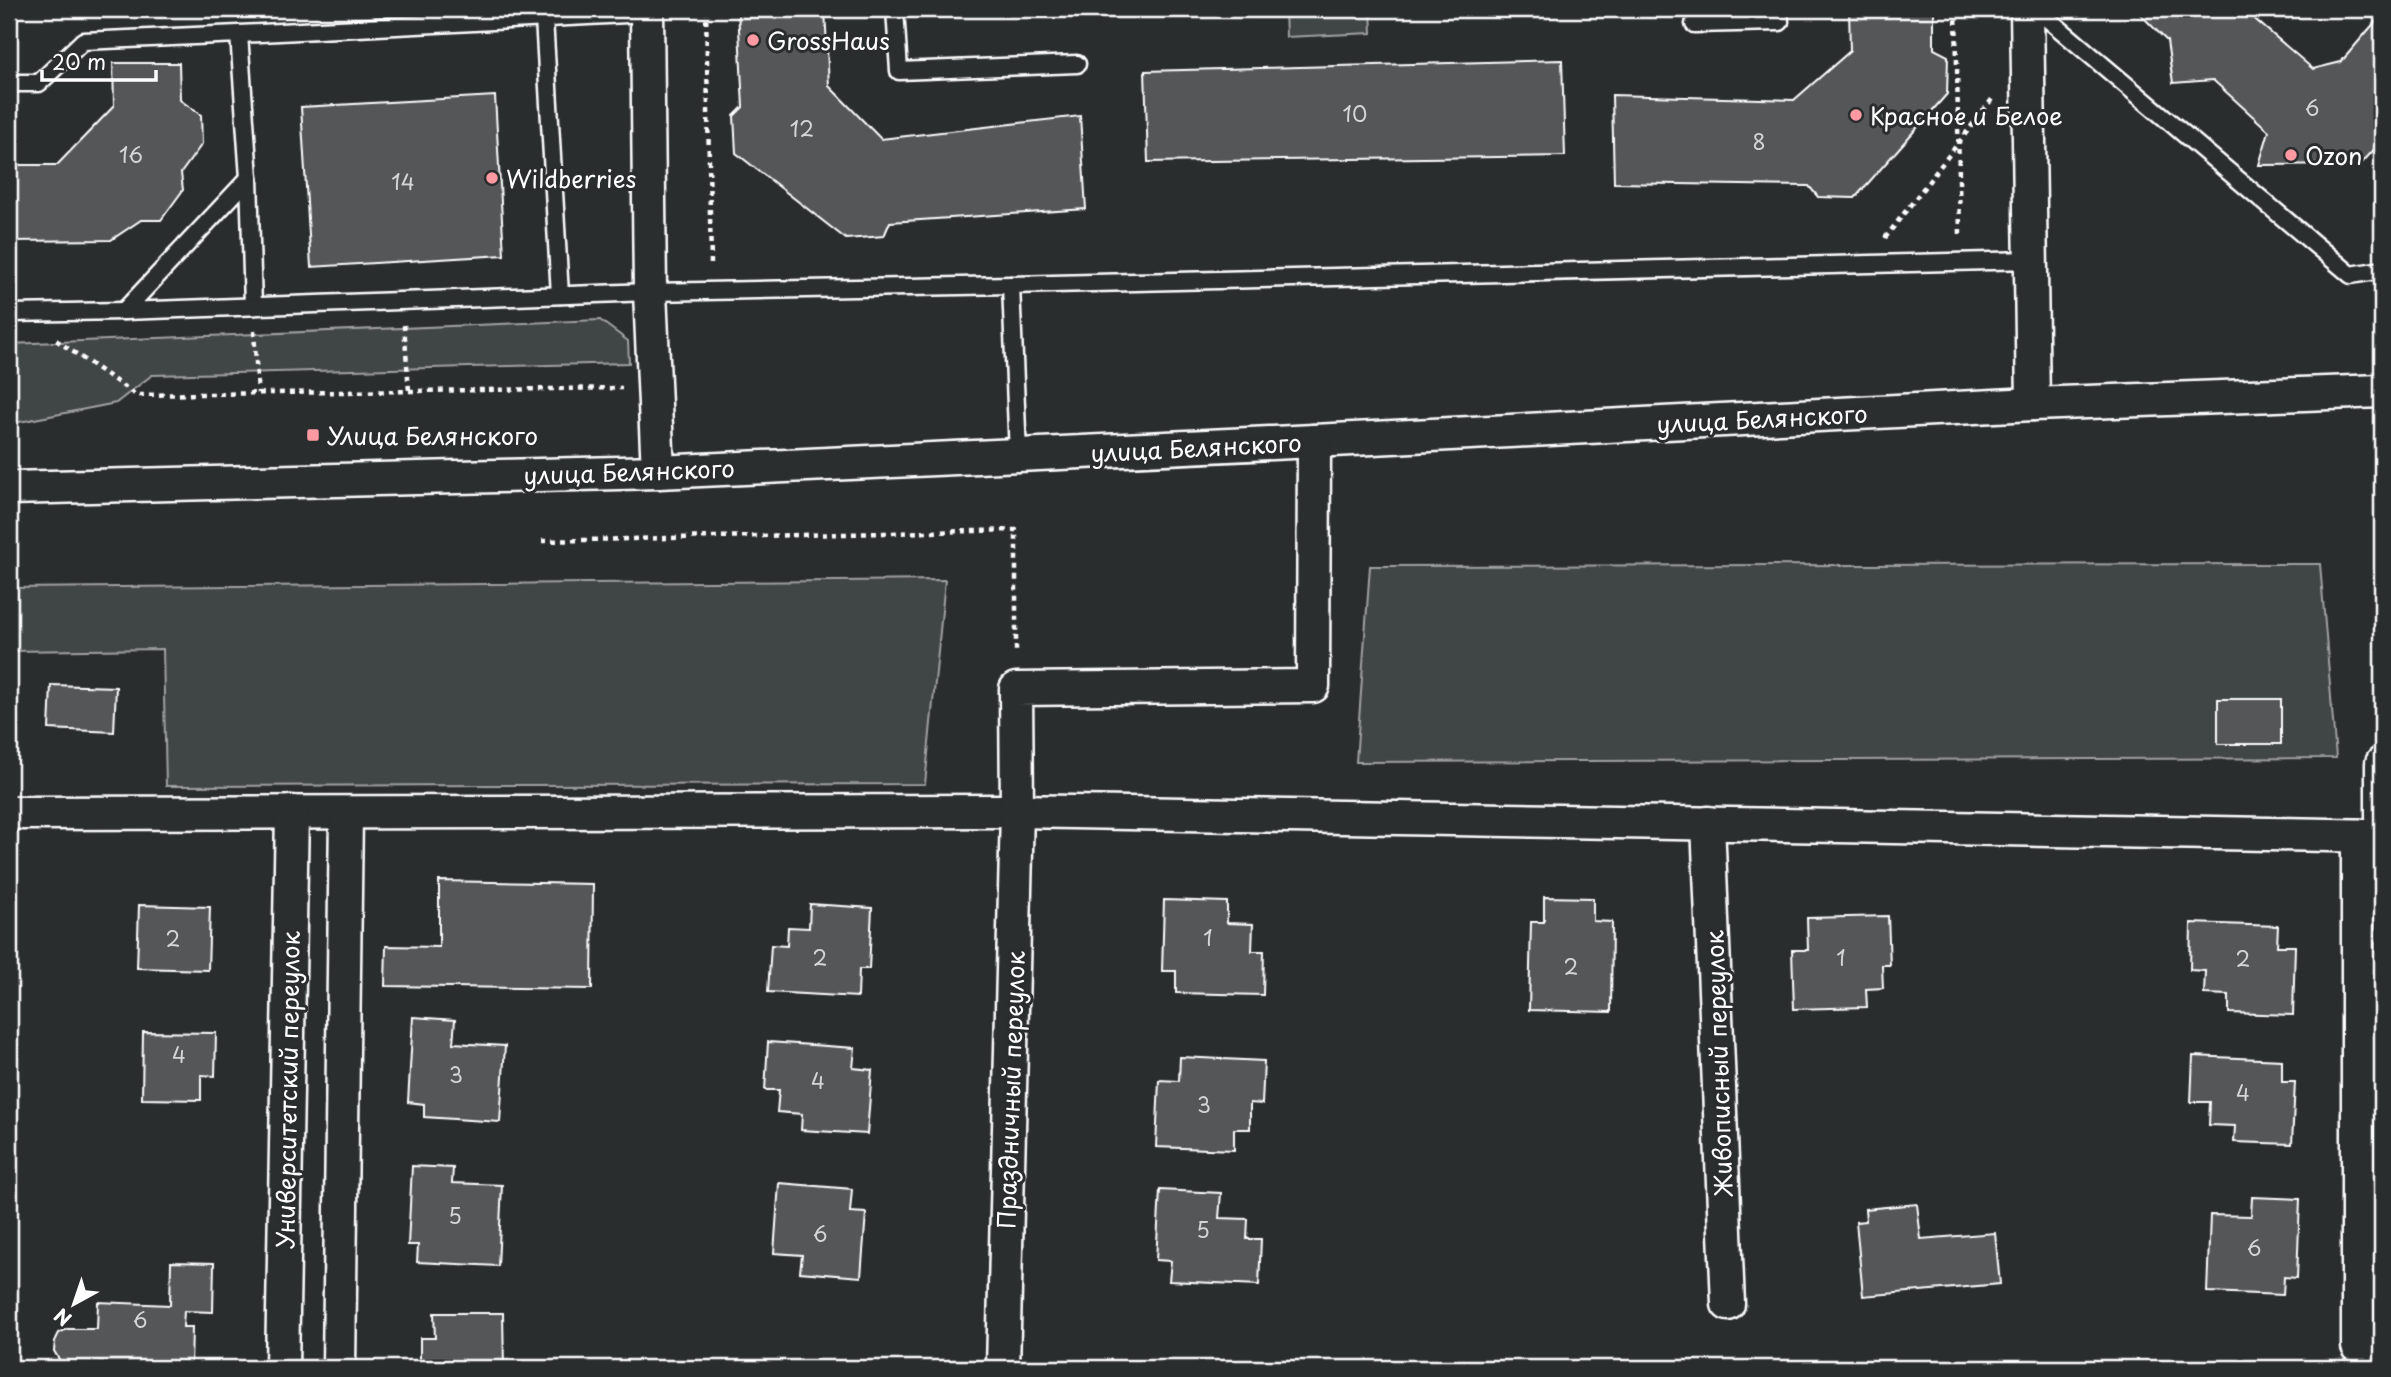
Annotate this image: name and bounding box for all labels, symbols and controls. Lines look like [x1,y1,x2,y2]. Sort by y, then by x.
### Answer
place label: GrossHaus [767,22,890,58]
marker: GrossHaus [745,32,761,48]
scale bar [42,38,156,82]
text: 20 m [52,45,106,77]
house number: 6 [2305,91,2319,123]
house number: 10 [1343,97,1367,129]
place label: Красное и Белое [1870,97,2063,133]
marker: Красное и Белое [1848,107,1864,123]
house number: 12 [790,112,814,144]
house number: 8 [1752,125,1766,157]
place label: Ozon [2305,137,2362,173]
house number: 16 [119,138,143,170]
marker: Ozon [2283,147,2299,163]
place label: Wildberries [506,160,636,196]
house number: 14 [391,165,415,197]
marker: Wildberries [484,170,500,186]
street label: улица Белянского [1656,394,1868,442]
place label: Улица Белянского [327,417,538,453]
street label: улица Белянского [1090,423,1302,471]
marker: Улица Белянского [305,427,321,443]
street label: улица Белянского [523,449,735,493]
house number: 1 [1203,921,1213,953]
house number: 2 [166,922,180,954]
street label: Живописный переулок [1695,929,1741,1198]
street label: Университетский переулок [266,930,308,1249]
house number: 2 [813,941,827,973]
house number: 1 [1836,941,1846,973]
house number: 2 [2236,942,2250,974]
street label: Праздничный переулок [987,950,1033,1230]
house number: 2 [1564,950,1578,982]
house number: 4 [172,1038,186,1070]
house number: 3 [449,1058,463,1090]
house number: 4 [811,1064,825,1096]
house number: 4 [2236,1076,2250,1108]
house number: 3 [1197,1088,1211,1120]
house number: 5 [448,1199,462,1231]
house number: 5 [1196,1213,1210,1245]
house number: 6 [813,1217,827,1249]
house number: 6 [2247,1231,2261,1263]
north arrow [38,1268,108,1338]
text: N [48,1302,77,1333]
house number: 6 [133,1303,147,1335]

